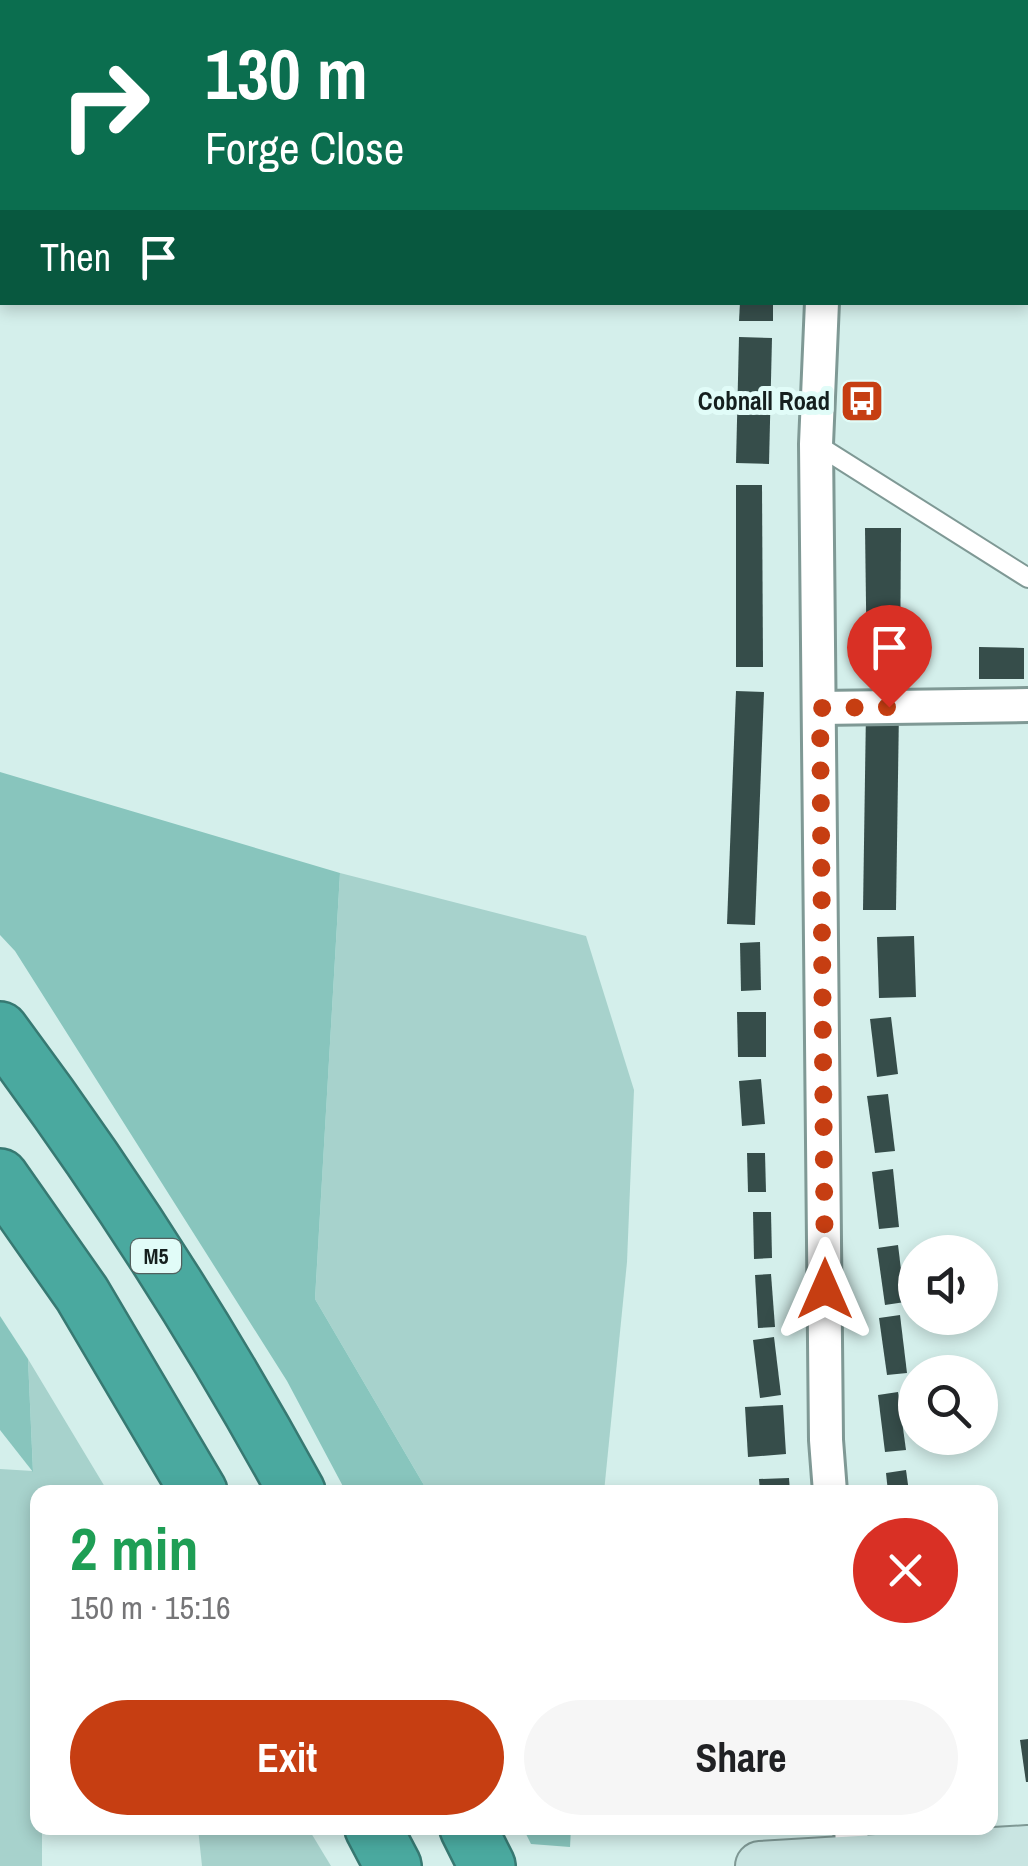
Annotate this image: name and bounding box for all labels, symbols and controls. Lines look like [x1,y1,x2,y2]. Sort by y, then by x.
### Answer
text: 130 m [205,27,368,121]
icon: right [40,40,170,170]
text: Forge Close [205,117,404,178]
icon: arrive [131,230,186,285]
text: Then [40,232,111,283]
bus stop icon: Cobnall Road [839,378,885,424]
place label: Cobnall Road [698,384,830,418]
pin [847,605,932,708]
icon: arrive [862,620,917,675]
map controls [898,1235,998,1455]
button: sound [898,1235,998,1335]
position arrow [773,1237,877,1341]
road number: M5 [131,1239,181,1273]
button: search [898,1355,998,1455]
text: 2 min [70,1508,199,1589]
button: close [853,1518,958,1623]
text: 150 m · 15:16 [70,1586,230,1629]
button: Exit [70,1700,504,1815]
button: Share [524,1700,958,1815]

